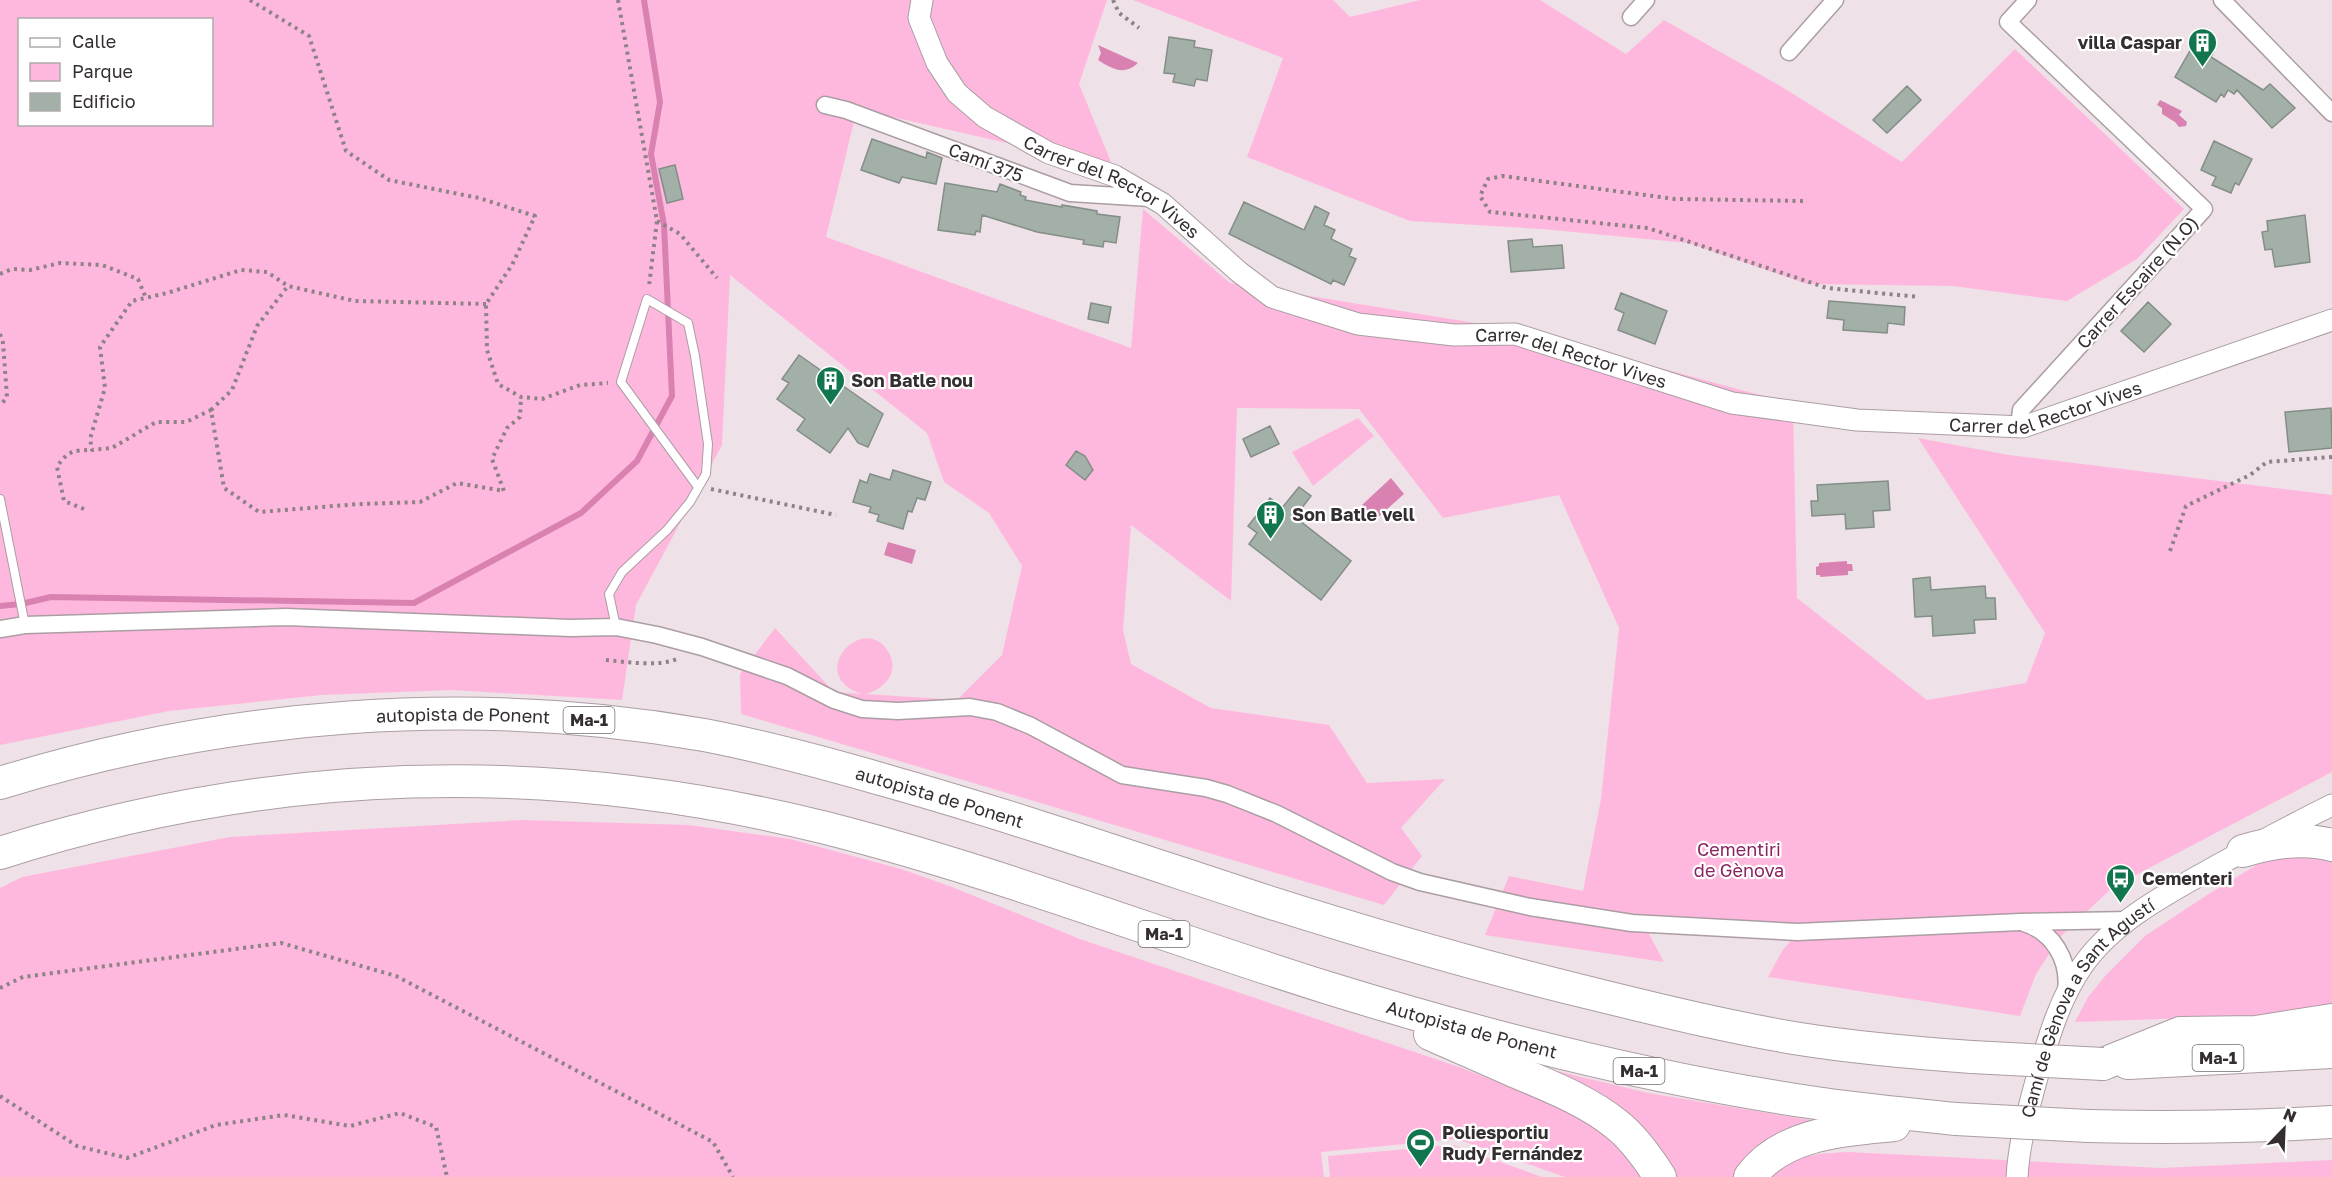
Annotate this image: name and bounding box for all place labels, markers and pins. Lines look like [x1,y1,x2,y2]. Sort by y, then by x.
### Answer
building icon: villa Caspar [2187,26,2219,68]
place label: villa Caspar [2077,31,2182,53]
building icon: Son Batle nou [814,364,846,406]
place label: Son Batle nou [851,369,973,391]
building icon: Son Batle vell [1255,498,1287,540]
place label: Son Batle vell [1292,503,1415,525]
bus stop icon: Cementeri [2105,862,2137,904]
place label: Cementeri [2142,867,2232,889]
place label: Poliesportiu Rudy Fernández [1442,1121,1583,1164]
sports icon: Poliesportiu Rudy Fernández [1405,1126,1437,1168]

